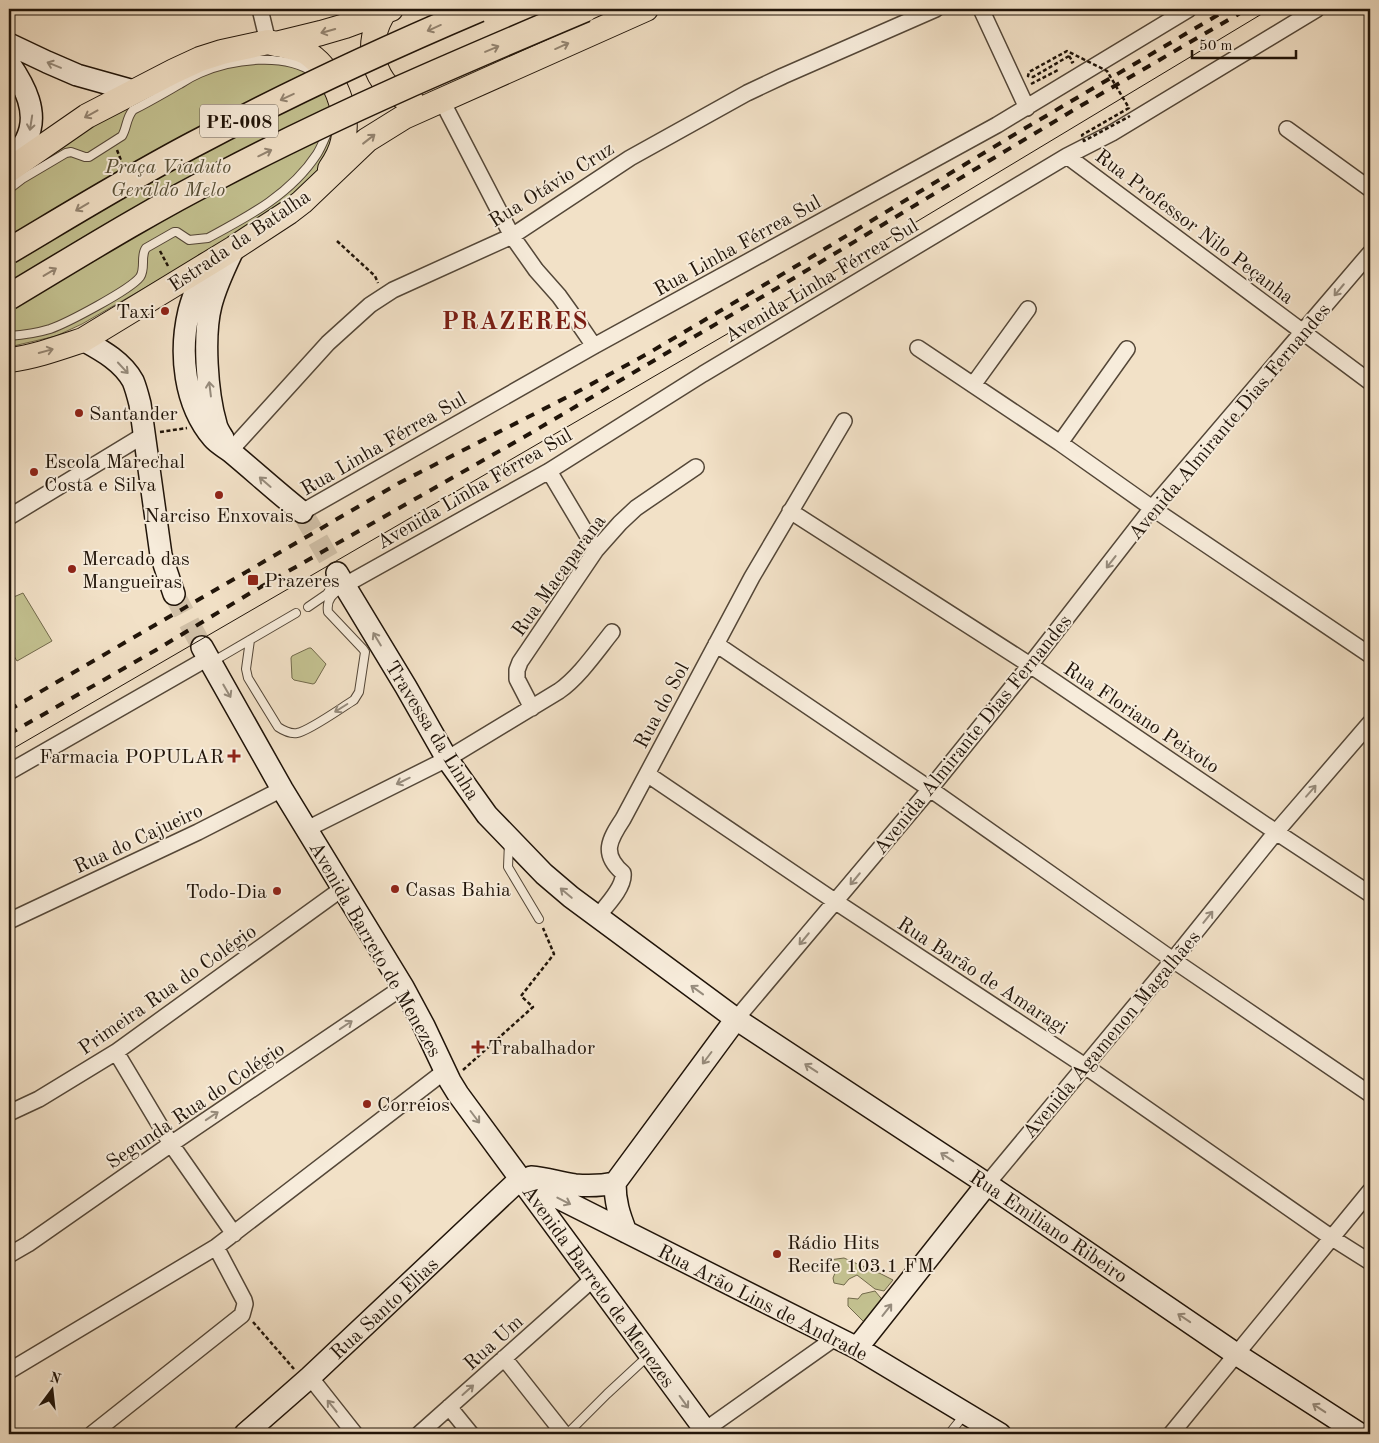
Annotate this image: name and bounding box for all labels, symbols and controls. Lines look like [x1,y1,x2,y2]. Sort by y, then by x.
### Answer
one-way arrow [427,24,442,33]
one-way arrow [321,26,337,36]
scale bar [1192,28,1295,60]
text: 50 m [1199,39,1233,54]
one-way arrow [554,40,569,50]
one-way arrow [484,43,499,53]
one-way arrow [47,60,62,70]
one-way arrow [280,92,295,102]
road number: PE-008 [200,104,278,138]
one-way arrow [84,110,98,120]
one-way arrow [25,115,35,131]
one-way arrow [363,134,376,145]
street label: Rua Otávio Cruz [486,139,618,232]
street label: Rua Professor Nilo Peçanha [1091,147,1297,309]
one-way arrow [257,148,272,157]
park label: Praça Viaduto Geraldo Melo [104,158,231,201]
street label: Estrada da Batalha [166,187,315,296]
street label: Rua Linha Férrea Sul [651,193,825,301]
one-way arrow [76,203,90,213]
street label: Avenida Linha Férrea Sul [722,216,922,347]
one-way arrow [43,267,57,277]
one-way arrow [1333,283,1344,296]
street label: Avenida Almirante Dias Fernandes [1126,300,1335,544]
place label: Taxi [116,303,155,323]
marker: Taxi [159,305,171,317]
district label: PRAZERES [441,310,589,335]
one-way arrow [38,346,54,355]
one-way arrow [117,362,129,374]
one-way arrow [205,381,215,397]
street label: Rua Linha Férrea Sul [298,389,470,500]
place label: Santander [89,405,178,425]
marker: Santander [73,407,85,419]
street label: Avenida Linha Férrea Sul [374,426,576,554]
place label: Escola Marechal Costa e Silva [44,453,185,496]
marker: Escola Marechal Costa e Silva [28,466,40,478]
one-way arrow [259,476,272,488]
marker: Narciso Enxovais [213,489,225,501]
place label: Narciso Enxovais [144,507,294,527]
street label: Rua Macaparana [509,512,610,641]
place label: Mercado das Mangueiras [82,550,190,593]
one-way arrow [1105,555,1116,568]
marker: Mercado das Mangueiras [66,563,78,575]
place label: Prazeres [264,572,340,592]
marker: Prazeres [246,573,260,587]
street label: Avenida Almirante Dias Fernandes [871,612,1076,859]
one-way arrow [371,632,381,646]
street label: Travessa da Linha [381,658,482,804]
street label: Rua Floriano Peixoto [1059,659,1222,778]
street label: Rua do Sol [632,660,694,752]
one-way arrow [223,683,232,698]
one-way arrow [335,703,349,713]
place label: Farmacia POPULAR [39,748,224,768]
marker: Farmacia POPULAR [228,750,240,762]
one-way arrow [396,777,411,786]
one-way arrow [1305,785,1316,798]
street label: Rua do Cajueiro [71,801,206,878]
street label: Avenida Barreto de Menezes [304,839,444,1061]
one-way arrow [849,872,860,885]
place label: Casas Bahia [405,881,511,901]
place label: Todo-Dia [186,883,267,903]
marker: Casas Bahia [389,883,401,895]
marker: Todo-Dia [271,885,283,897]
one-way arrow [560,888,573,899]
one-way arrow [1202,910,1213,923]
street label: Rua Barão de Amaragi [893,914,1071,1039]
street label: Primeira Rua do Colégio [76,922,261,1060]
street label: Avenida Agamenon Magalhães [1020,928,1205,1143]
one-way arrow [799,932,810,945]
one-way arrow [690,985,704,995]
one-way arrow [339,1020,353,1030]
place label: Trabalhador [488,1039,595,1059]
street label: Segunda Rua do Colégio [103,1040,289,1174]
marker: Trabalhador [472,1041,484,1053]
one-way arrow [702,1051,713,1064]
one-way arrow [804,1063,818,1073]
place label: Correios [377,1096,450,1116]
marker: Correios [361,1098,373,1110]
one-way arrow [470,1110,480,1124]
one-way arrow [205,1111,219,1122]
one-way arrow [940,1152,954,1162]
street label: Rua Emiliano Ribeiro [966,1168,1130,1288]
street label: Avenida Barreto de Menezes [517,1182,677,1392]
one-way arrow [556,1197,571,1206]
place label: Rádio Hits Recife 103.1 FM [787,1234,934,1277]
street label: Rua Arão Lins de Andrade [654,1242,870,1366]
marker: Rádio Hits Recife 103.1 FM [771,1248,783,1260]
street label: Rua Santo Elias [328,1255,443,1364]
one-way arrow [881,1304,892,1317]
street label: Rua Um [461,1312,528,1375]
one-way arrow [1177,1313,1191,1323]
north arrow [28,1366,78,1416]
text: N [48,1370,62,1387]
one-way arrow [462,1384,475,1396]
one-way arrow [679,1395,690,1408]
one-way arrow [327,1400,338,1413]
one-way arrow [1313,1403,1327,1413]

